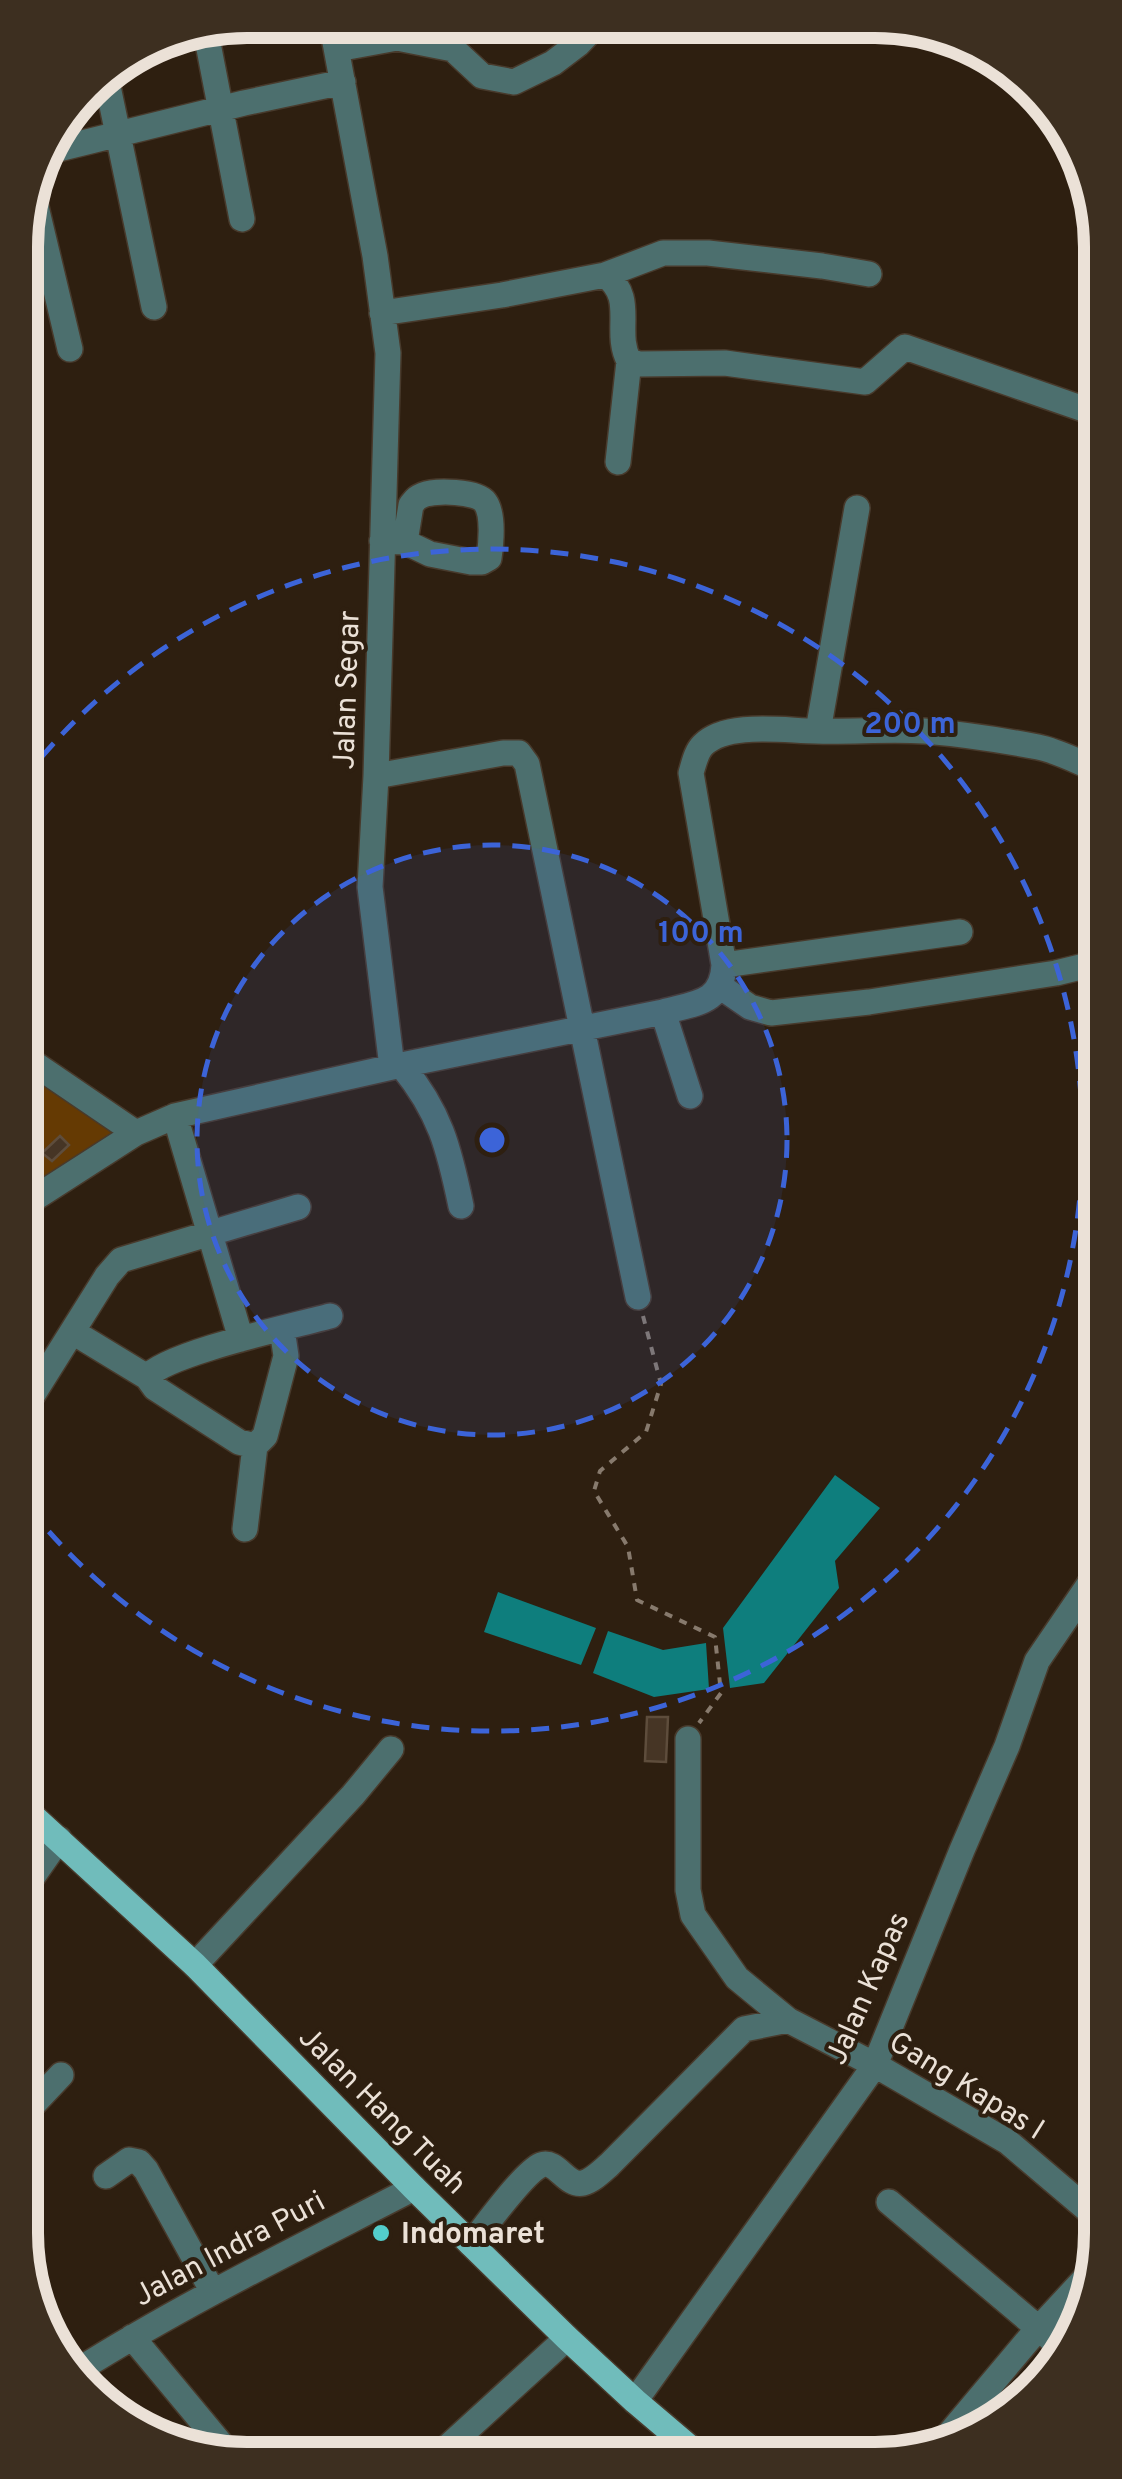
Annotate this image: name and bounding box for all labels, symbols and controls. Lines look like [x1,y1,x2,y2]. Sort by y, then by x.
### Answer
street label: Jalan Segar [327,610,370,770]
text: 200 m [864,707,956,744]
text: 100 m [658,916,744,953]
centre of rings [474,1122,510,1158]
street label: Jalan Kapas [819,1907,919,2071]
street label: Jalan Hang Tuah [289,2020,473,2204]
street label: Gang Kapas I [881,2025,1050,2150]
street label: Jalan Indra Puri [128,2184,332,2316]
place label: Indomaret [401,2217,545,2254]
marker: Indomaret [370,2222,392,2244]

